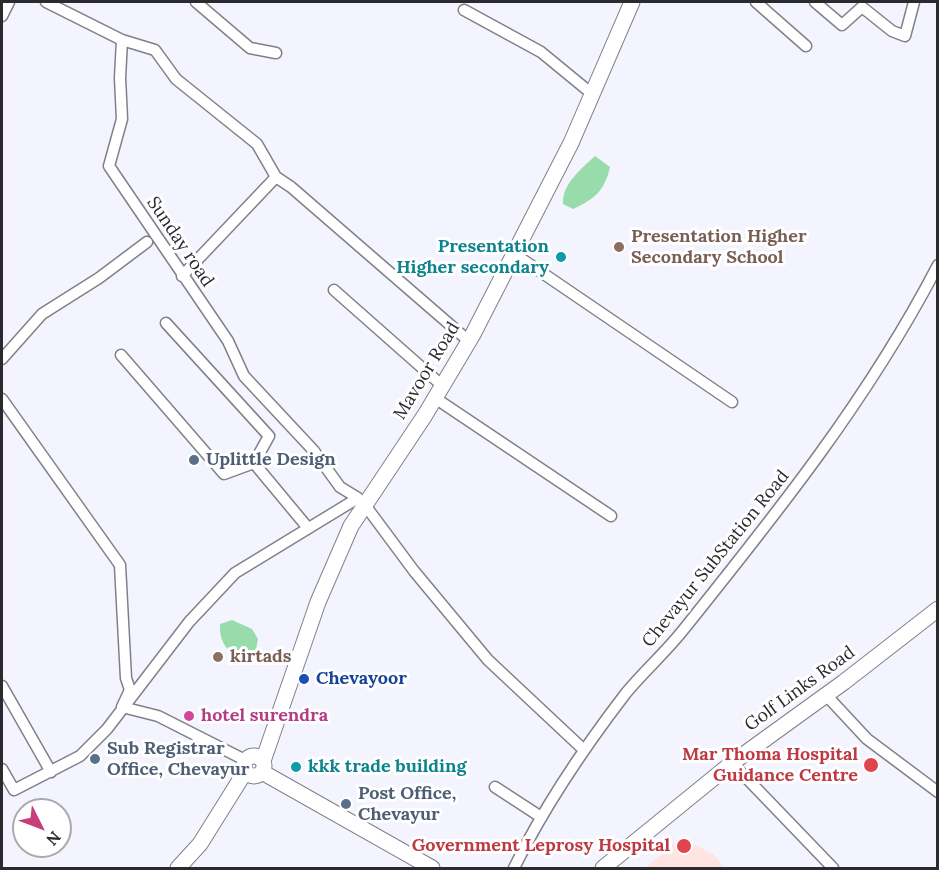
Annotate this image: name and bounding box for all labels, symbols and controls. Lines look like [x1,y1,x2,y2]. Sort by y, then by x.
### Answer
street label: Sunday road [142,193,218,291]
place label: Presentation Higher Secondary School [631,226,807,268]
place label: Presentation Higher secondary [396,236,549,278]
marker: Presentation Higher Secondary School [612,240,626,254]
marker: Presentation Higher secondary [554,250,568,264]
street label: Mavoor Road [389,318,465,424]
place label: Uplittle Design [206,449,336,471]
marker: Uplittle Design [187,453,201,467]
street label: Chevayur SubStation Road [638,466,794,652]
street label: Golf Links Road [741,642,859,736]
place label: kirtads [230,646,292,668]
marker: kirtads [211,650,225,664]
place label: Chevayoor [316,668,407,690]
marker: Chevayoor [297,672,311,686]
place label: hotel surendra [201,705,328,727]
marker: hotel surendra [182,709,196,723]
place label: Sub Registrar Office, Chevayur [107,738,249,780]
place label: Mar Thoma Hospital Guidance Centre [682,744,858,786]
marker: Sub Registrar Office, Chevayur [88,752,102,766]
place label: kkk trade building [308,756,466,778]
marker: Mar Thoma Hospital Guidance Centre [862,756,880,774]
marker: kkk trade building [289,760,303,774]
place label: Post Office, Chevayur [358,783,456,826]
marker: Post Office, Chevayur [339,797,353,811]
north arrow [12,798,72,858]
text: N [42,827,65,850]
place label: Government Leprosy Hospital [412,835,670,857]
marker: Government Leprosy Hospital [675,837,693,855]

